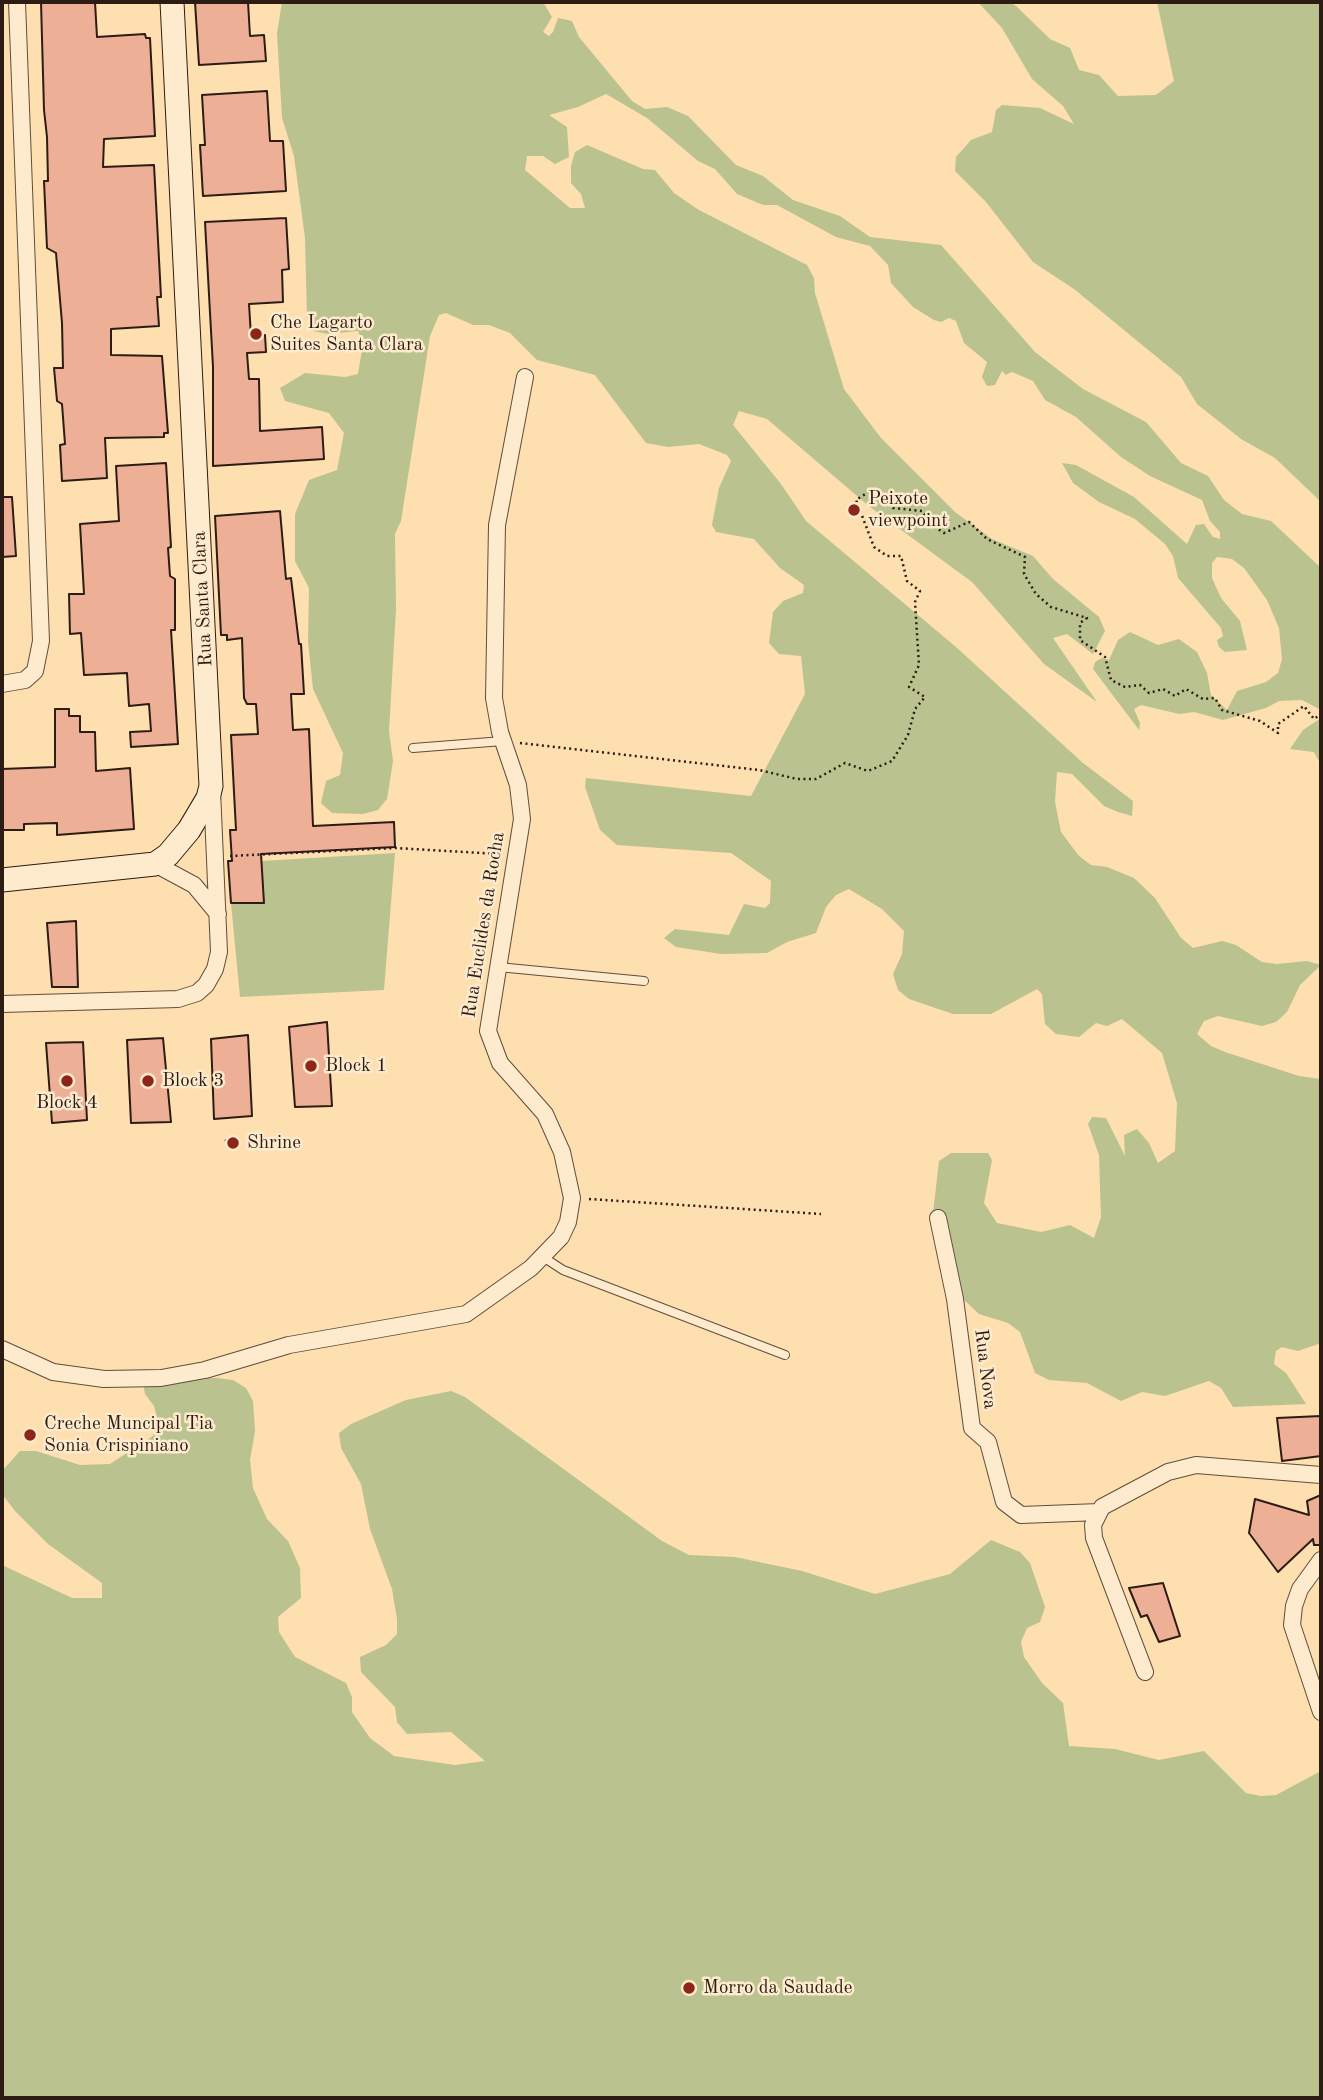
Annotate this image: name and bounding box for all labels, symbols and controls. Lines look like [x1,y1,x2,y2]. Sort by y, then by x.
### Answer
place label: Che Lagarto Suites Santa Clara [270,312,423,356]
marker: Che Lagarto Suites Santa Clara [248,326,264,342]
place label: Peixote viewpoint [868,488,948,532]
marker: Peixote viewpoint [846,502,862,518]
street label: Rua Santa Clara [188,531,218,667]
street label: Rua Euclides da Rocha [458,830,510,1020]
place label: Block 1 [325,1055,387,1077]
marker: Block 1 [303,1058,319,1074]
place label: Block 3 [162,1070,224,1092]
marker: Block 4 [59,1073,75,1089]
marker: Block 3 [140,1073,156,1089]
place label: Block 4 [36,1092,98,1114]
place label: Shrine [247,1132,301,1154]
marker: Shrine [225,1135,241,1151]
street label: Rua Nova [969,1328,1001,1410]
place label: Creche Muncipal Tia Sonia Crispiniano [44,1413,213,1457]
marker: Creche Muncipal Tia Sonia Crispiniano [22,1427,38,1443]
place label: Morro da Saudade [703,1977,853,1999]
marker: Morro da Saudade [681,1980,697,1996]

